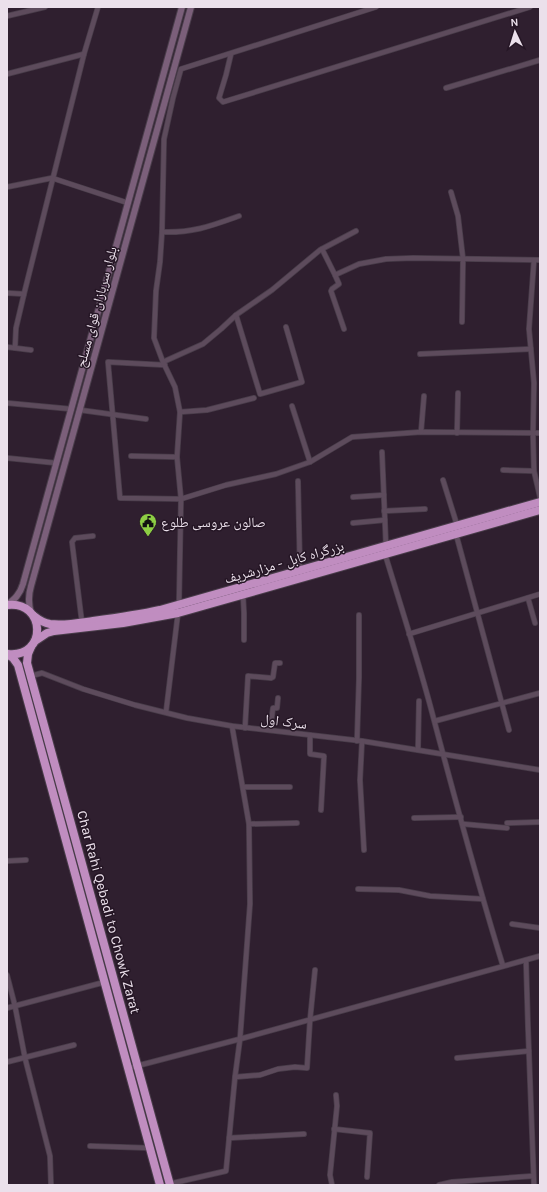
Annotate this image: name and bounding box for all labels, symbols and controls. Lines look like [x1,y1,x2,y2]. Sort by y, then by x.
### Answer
north arrow [495,12,535,52]
text: N [510,16,519,29]
street label: بلوار سربازان قوای مسلح [72,245,122,370]
public building icon: صالون عروسی طلوع [138,512,158,537]
place label: صالون عروسی طلوع [161,514,266,532]
street label: بزرگراه کابل - مزارشریف [222,537,346,588]
street label: سرک اول [260,710,308,733]
street label: Char Rahi Qebadi to Chowk Zarat [73,809,144,1016]

